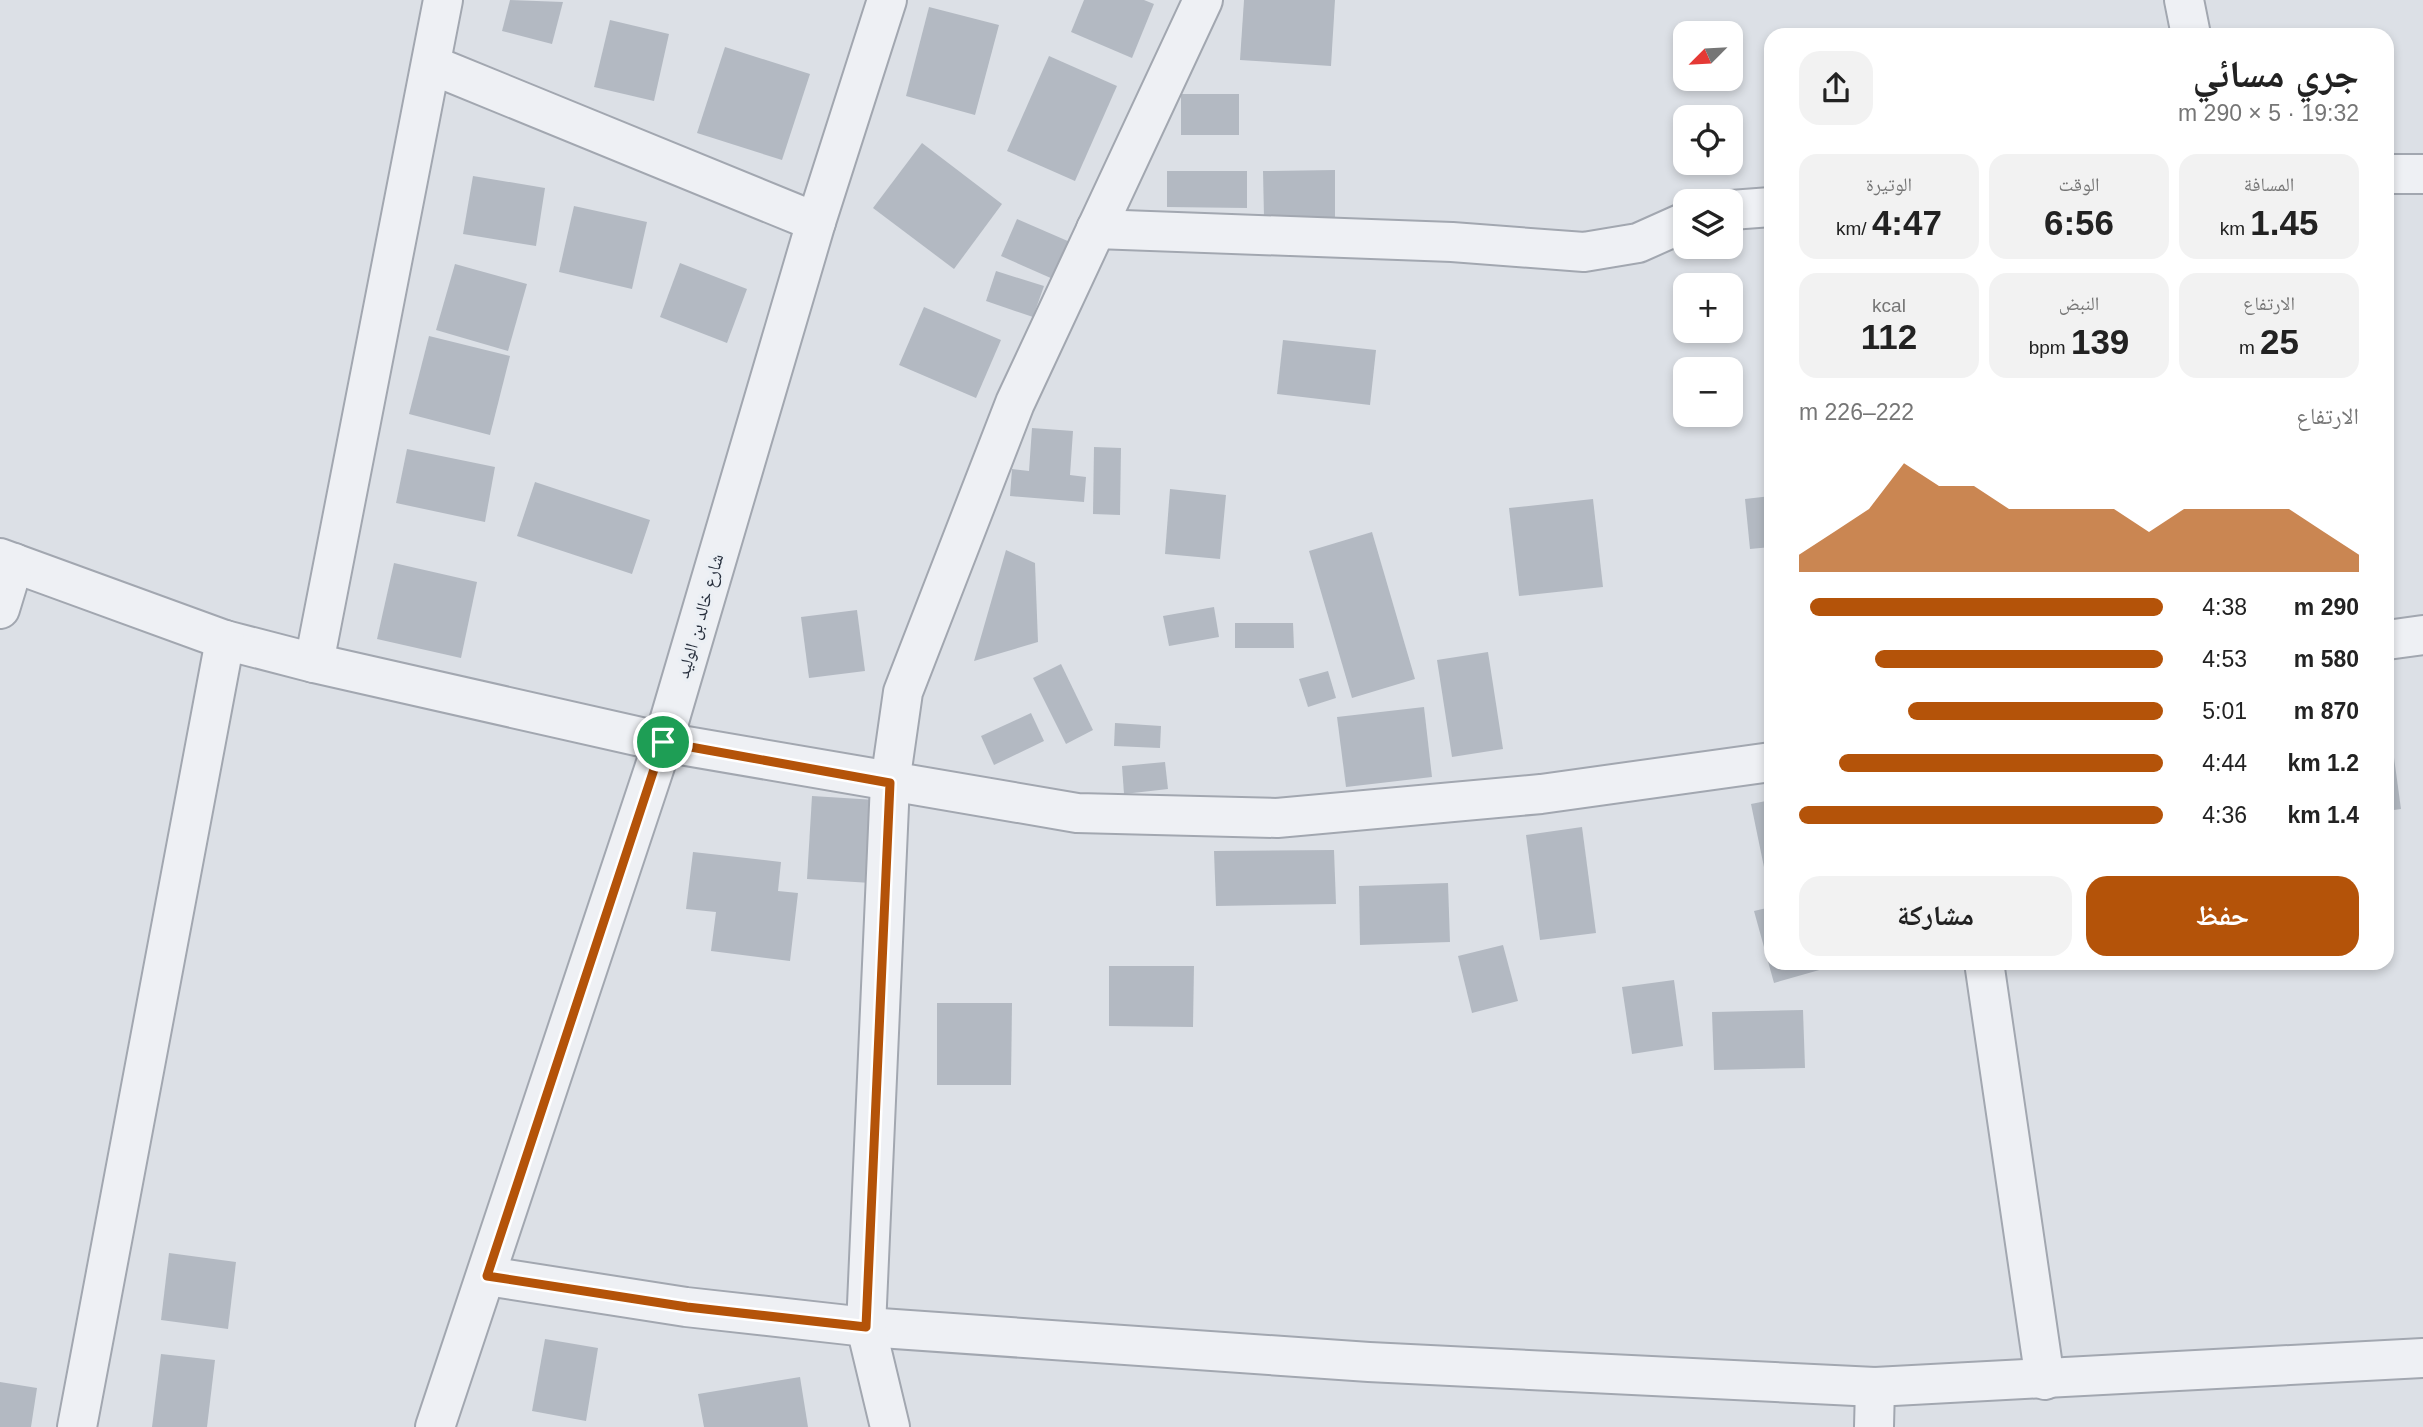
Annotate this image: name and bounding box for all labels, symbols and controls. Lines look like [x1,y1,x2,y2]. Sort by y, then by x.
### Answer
north arrow [1673,21,1743,91]
map controls [1673,21,1743,427]
button: share [1799,51,1873,125]
text: جري مسائي [2193,53,2359,95]
text: 19:32 · 5 × 290 m [2178,100,2359,126]
button: locate [1673,105,1743,175]
text: الوتيرة [1866,174,1912,195]
text: الوقت [2059,174,2099,195]
text: المسافة [2244,174,2294,195]
button: layers [1673,189,1743,259]
text: 4:47 [1872,203,1942,242]
text: 6:56 [2044,203,2114,242]
text: 1.45 [2250,203,2318,242]
text: /km [1836,218,1872,239]
text: km [2220,218,2250,239]
button: + [1673,273,1743,343]
text: النبض [2059,293,2099,314]
text: الارتفاع [2243,293,2295,314]
text: kcal [1872,295,1906,316]
text: 112 [1861,317,1917,356]
text: 139 [2071,322,2129,361]
text: 25 [2260,322,2299,361]
text: bpm [2029,337,2071,358]
text: m [2239,337,2260,358]
button: − [1673,357,1743,427]
text: 222–226 m [1799,399,1914,425]
text: الارتفاع [2296,403,2359,429]
street label: شارع خالد بن الوليد [673,552,728,681]
text: 4:38 [2202,594,2247,620]
text: 290 m [2294,594,2359,620]
text: 4:53 [2202,646,2247,672]
text: 580 m [2294,646,2359,672]
text: 5:01 [2202,698,2247,724]
text: 870 m [2294,698,2359,724]
pin [633,712,693,772]
icon: arrive [644,723,682,761]
text: 4:44 [2202,750,2247,776]
text: 1.2 km [2287,750,2359,776]
text: 4:36 [2202,802,2247,828]
text: 1.4 km [2287,802,2359,828]
button: مشاركة [1799,876,2072,956]
button: حفظ [2086,876,2359,956]

